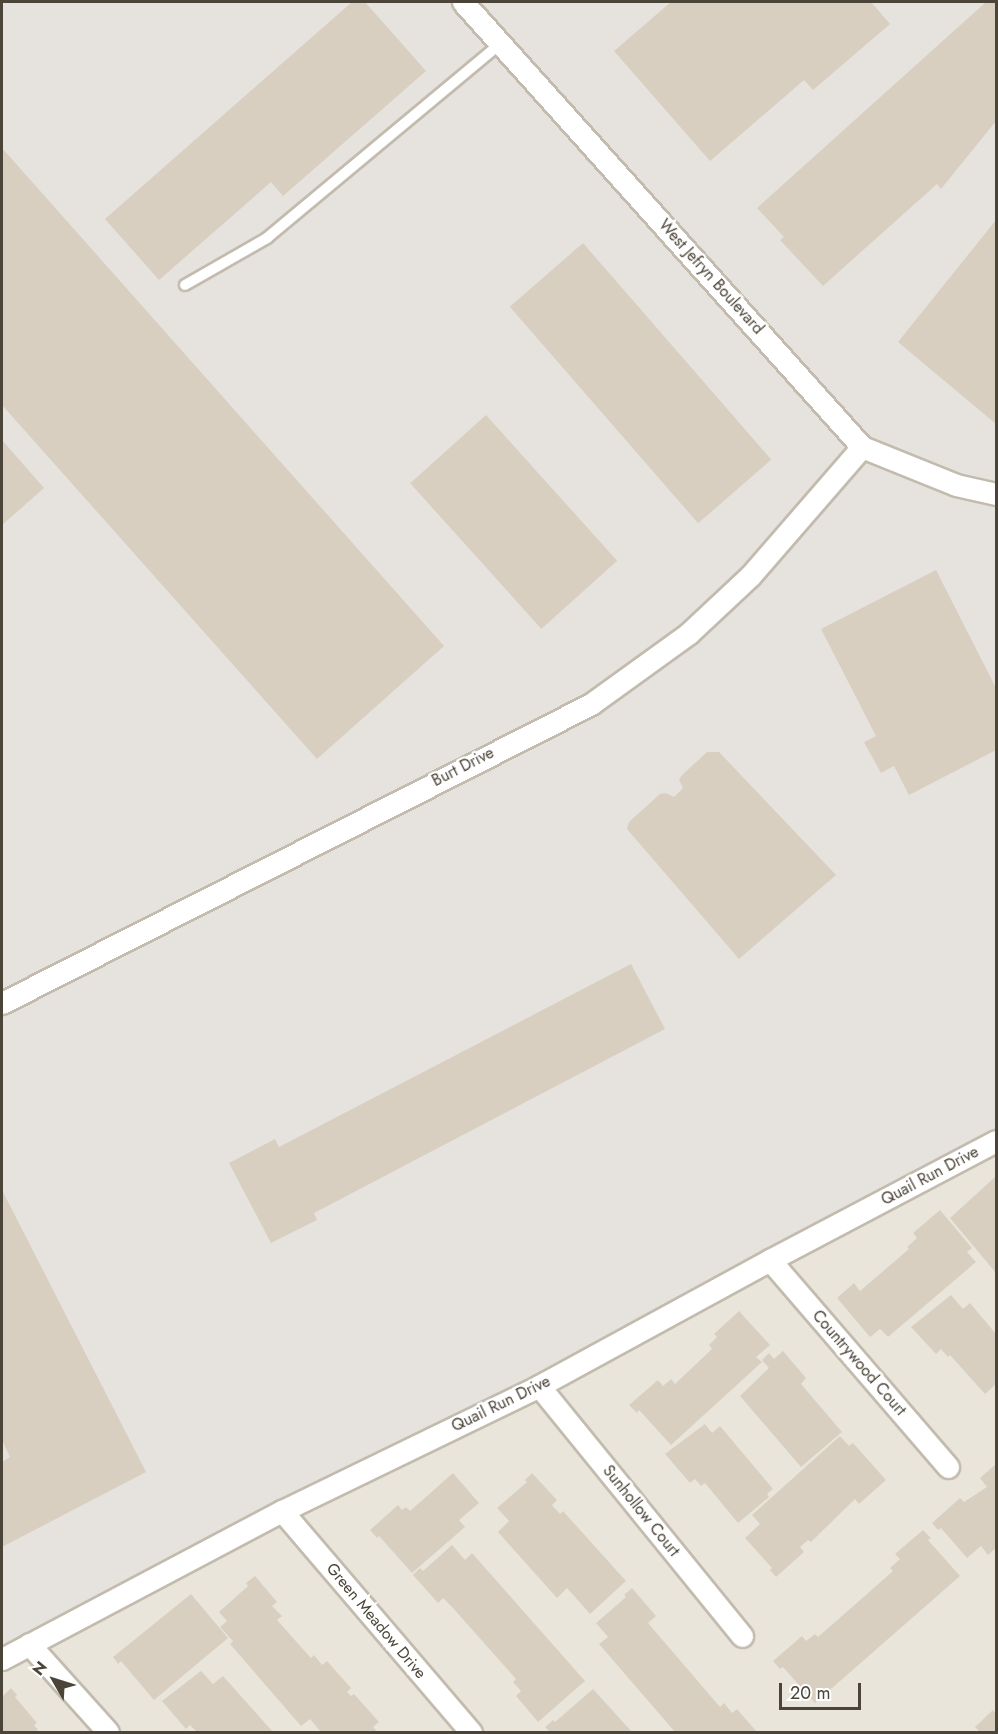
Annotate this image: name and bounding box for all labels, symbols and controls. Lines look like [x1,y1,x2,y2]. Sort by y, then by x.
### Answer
street label: West Jefryn Boulevard [654,216,768,338]
street label: Burt Drive [429,743,497,791]
street label: Quail Run Drive [878,1142,982,1210]
street label: Countrywood Court [808,1306,910,1420]
street label: Quail Run Drive [448,1372,554,1436]
street label: Sunhollow Court [598,1462,684,1560]
street label: Green Meadow Drive [322,1559,430,1683]
north arrow [24,1650,84,1710]
text: N [27,1656,53,1681]
scale bar [782,1671,864,1709]
text: 20 m [790,1680,830,1706]

